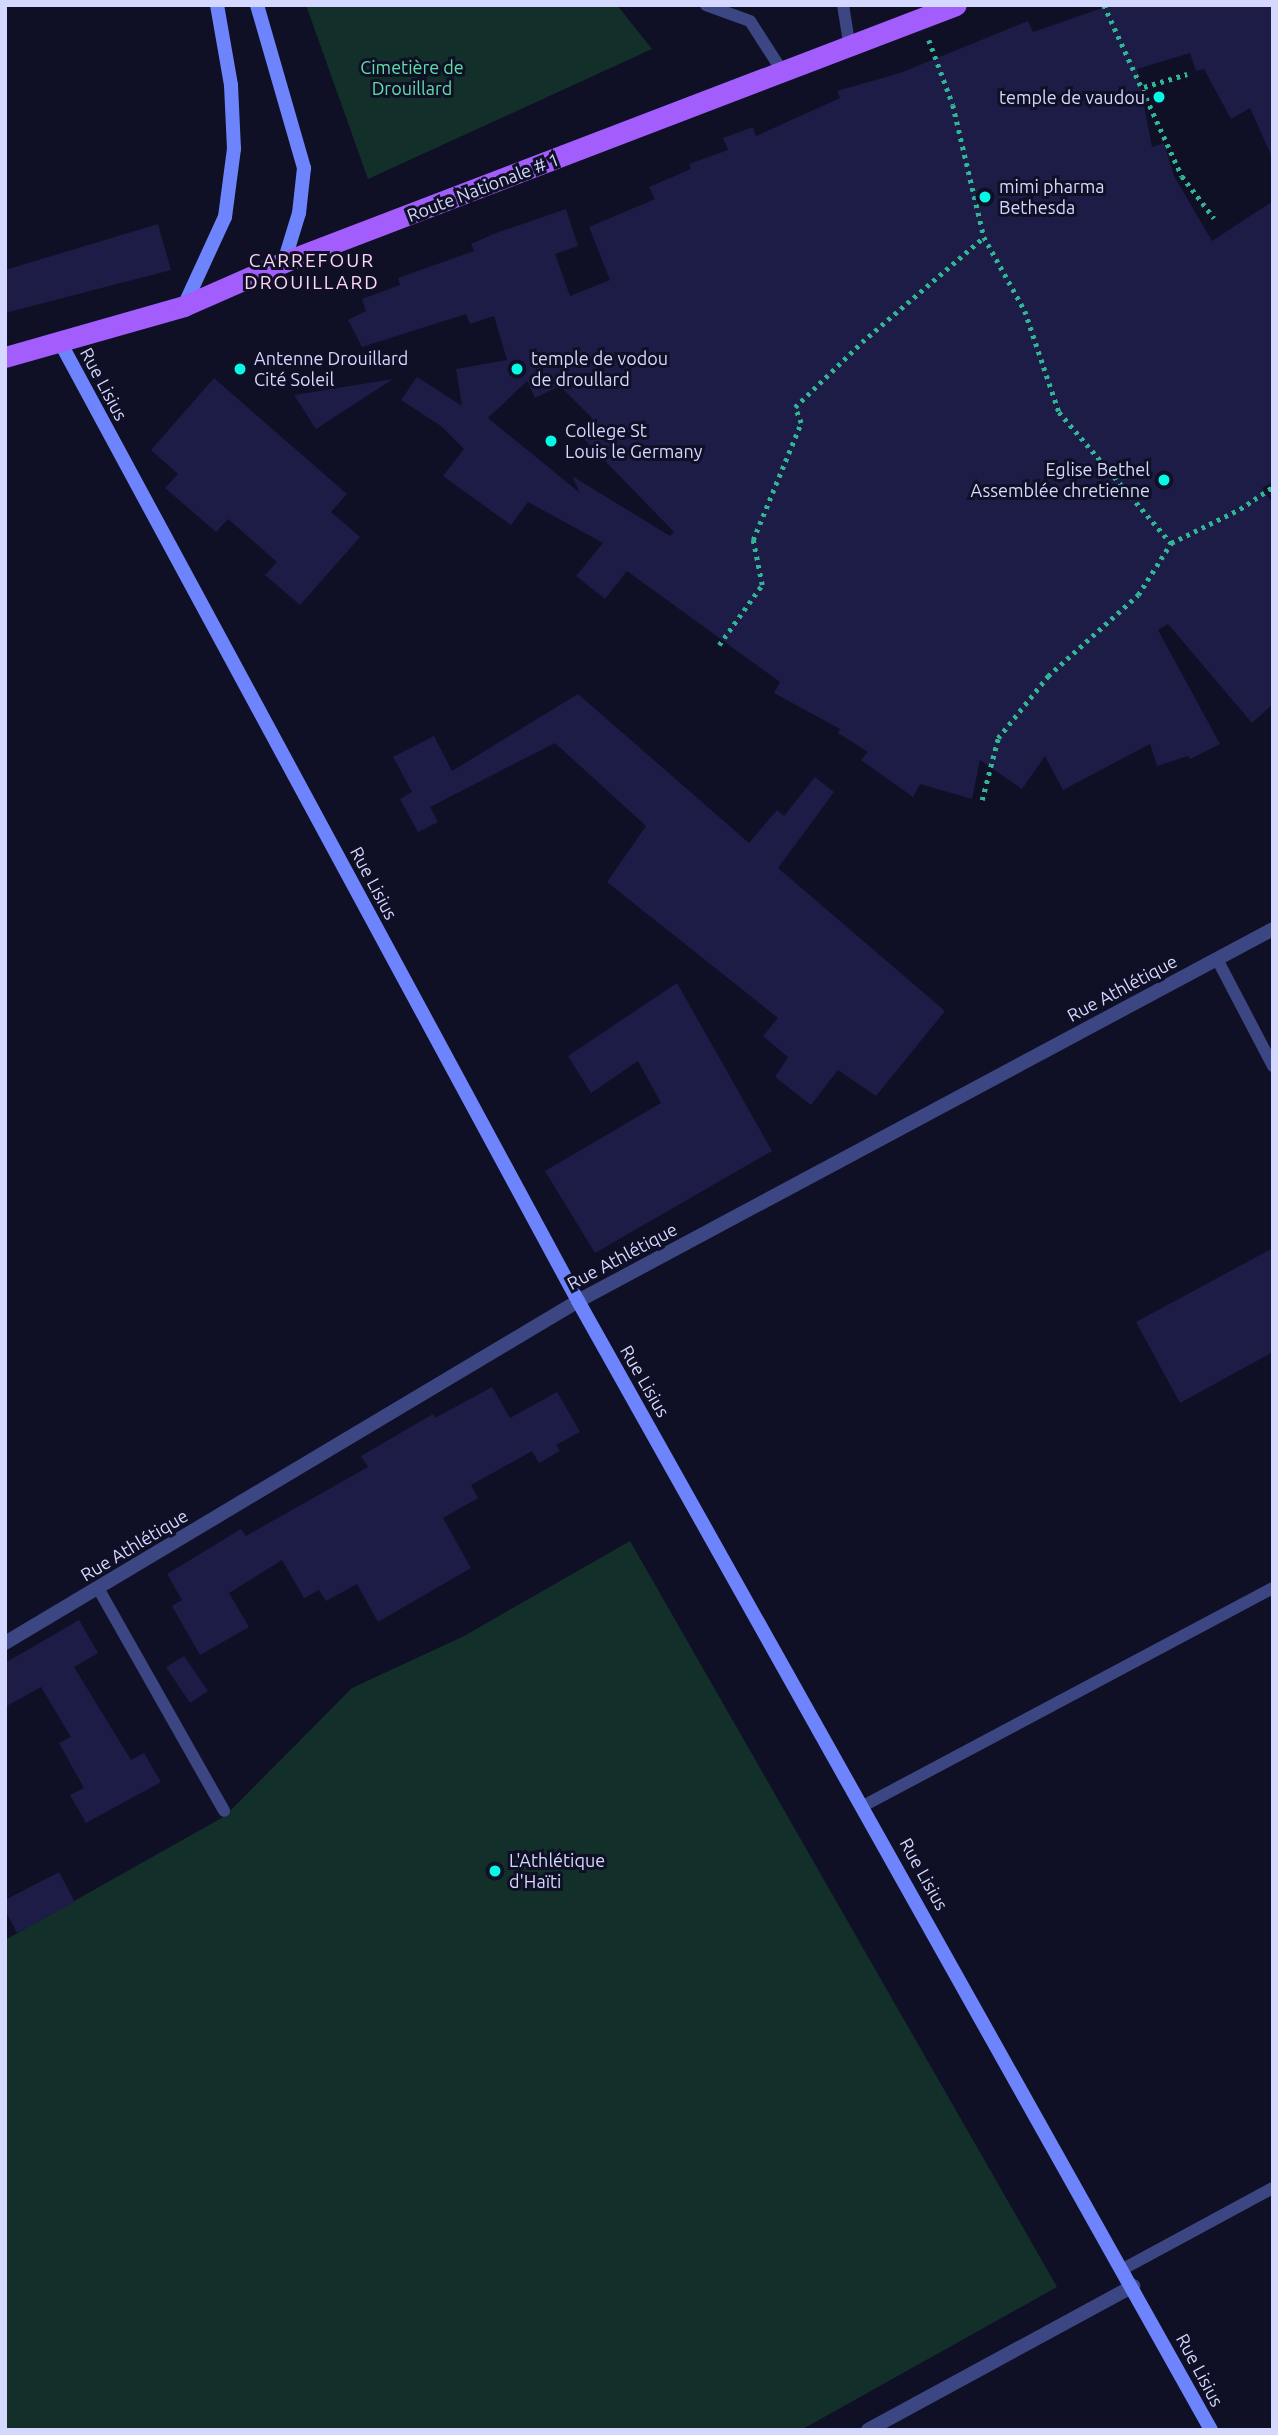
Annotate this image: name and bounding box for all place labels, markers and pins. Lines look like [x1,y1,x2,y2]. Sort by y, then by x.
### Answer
place label: temple de vaudou [999,86,1145,108]
marker: temple de vaudou [1151,89,1167,105]
place label: mimi pharma Bethesda [999,176,1105,218]
marker: mimi pharma Bethesda [977,189,993,205]
place label: Antenne Drouillard Cité Soleil [254,348,408,390]
place label: temple de vodou de droullard [531,348,668,390]
marker: Antenne Drouillard Cité Soleil [232,361,248,377]
marker: temple de vodou de droullard [509,361,525,377]
place label: College St Louis le Germany [565,420,702,462]
marker: College St Louis le Germany [543,433,559,449]
place label: Eglise Bethel Assemblée chretienne [970,459,1150,502]
marker: Eglise Bethel Assemblée chretienne [1156,472,1172,488]
place label: L'Athlétique d'Haïti [509,1850,605,1892]
marker: L'Athlétique d'Haïti [487,1863,503,1879]

